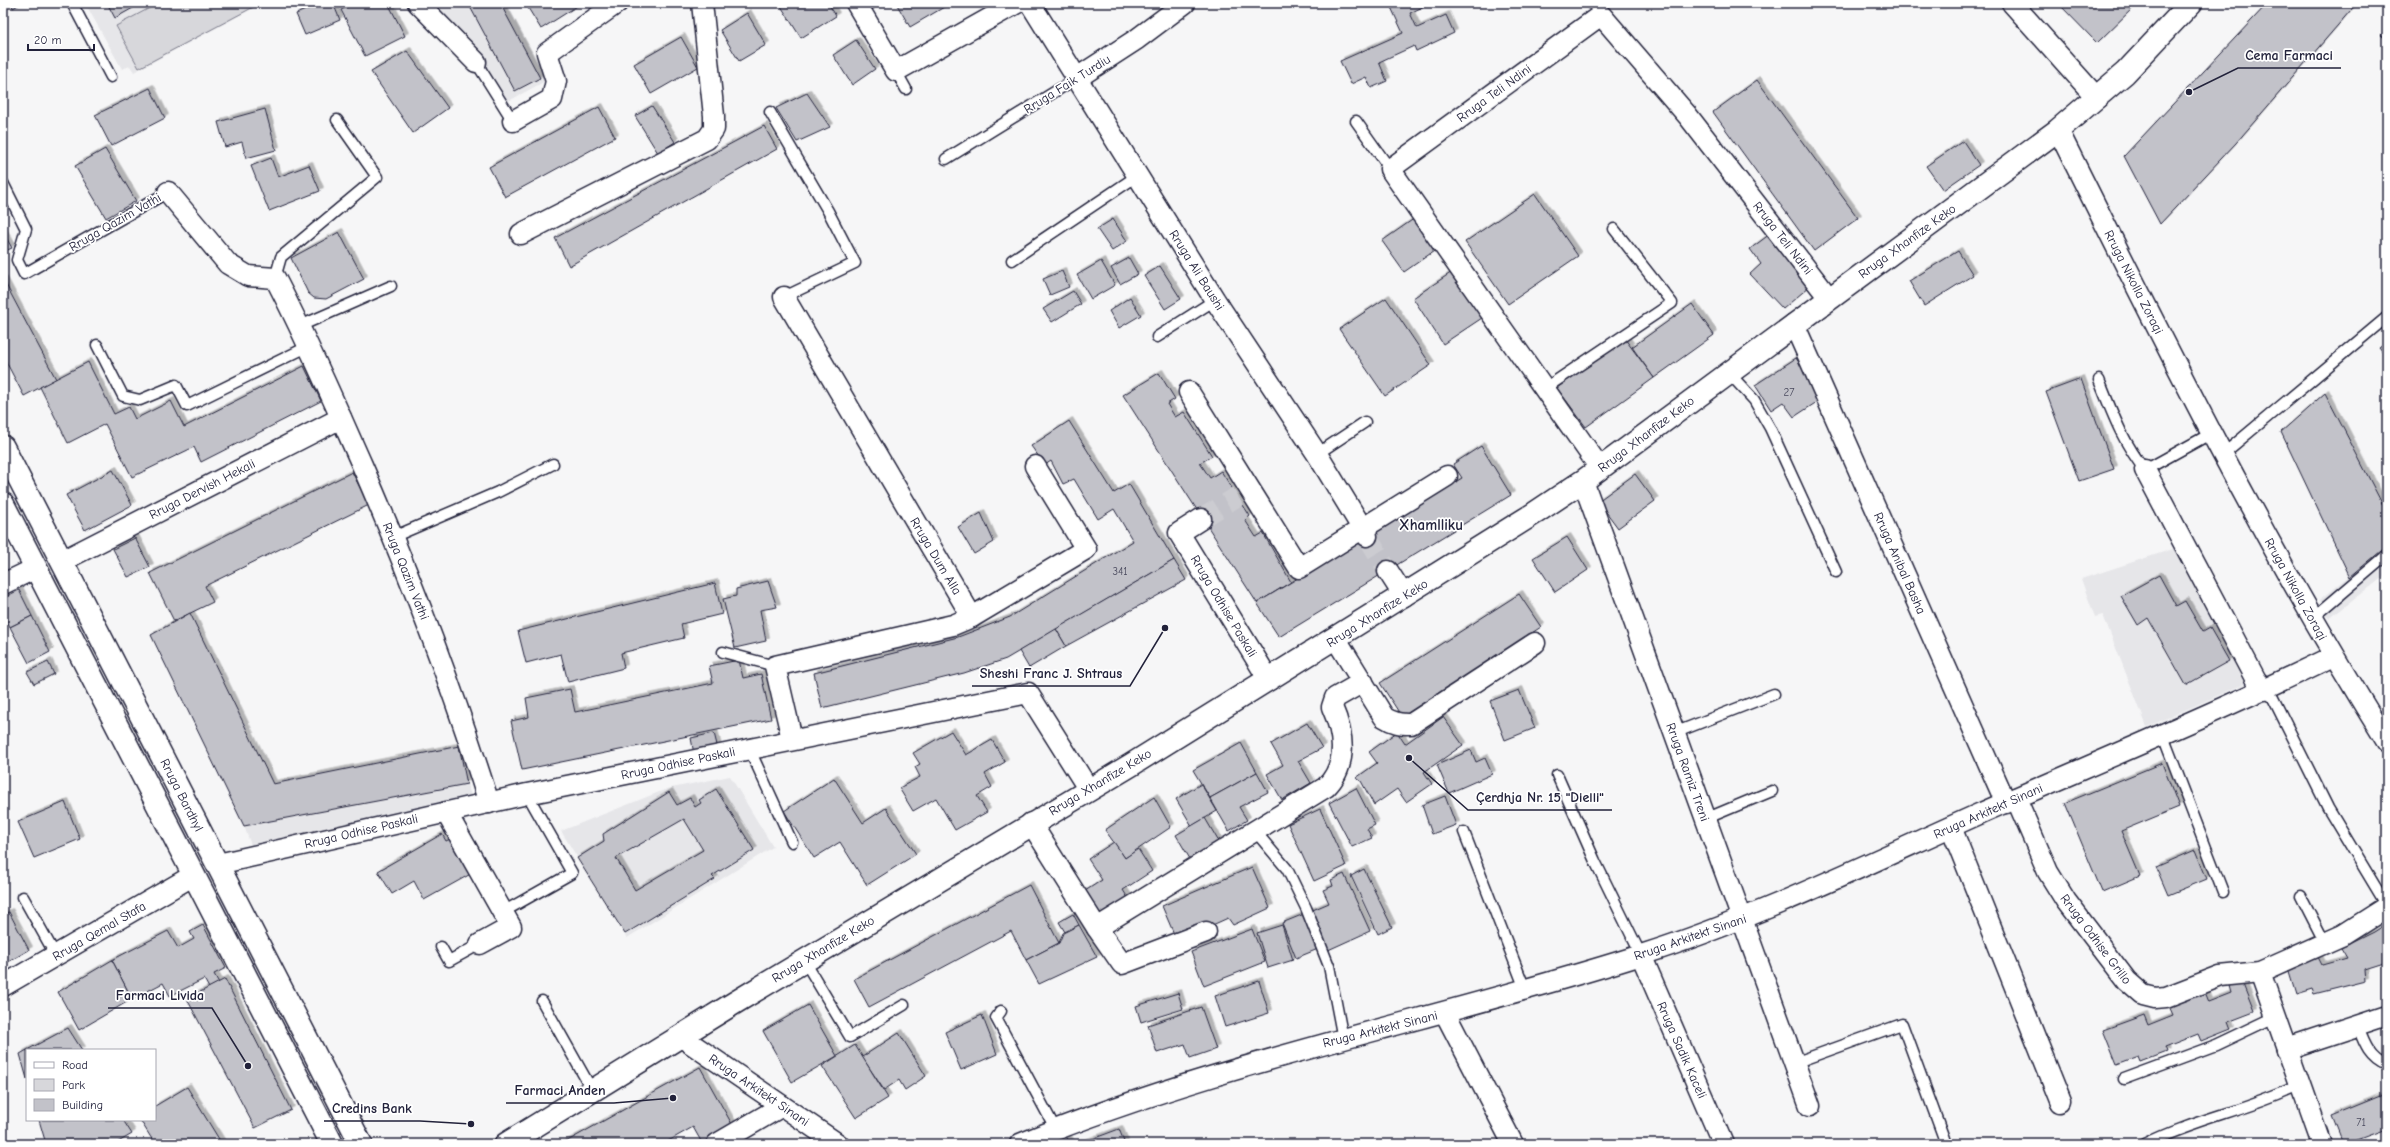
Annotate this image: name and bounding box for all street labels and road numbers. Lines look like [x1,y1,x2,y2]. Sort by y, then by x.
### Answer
street label: Rruga Faik Turdiu [1021,51,1113,117]
street label: Rruga Teli Ndini [1454,61,1534,125]
street label: Rruga Qazim Vathi [66,190,164,254]
street label: Rruga Teli Ndini [1750,199,1816,277]
street label: Rruga Xhanfize Keko [1855,201,1959,281]
street label: Rruga Ali Baushi [1166,227,1228,313]
street label: Rruga Nikolla Zoraqi [2101,228,2167,336]
street label: Rruga Xhanfize Keko [1595,393,1697,475]
street label: Rruga Dervish Hekali [147,456,257,522]
street label: Rruga Anibal Basha [1871,510,1929,616]
street label: Rruga Dum Alla [907,515,965,597]
street label: Rruga Qazim Vathi [380,520,432,622]
street label: Rruga Nikolla Zoraqi [2262,535,2330,643]
street label: Rruga Odhise Paskali [1188,552,1260,660]
street label: Rruga Xhanfize Keko [1324,576,1431,650]
street label: Rruga Ramiz Treni [1663,721,1713,823]
street label: Rruga Odhise Paskali [620,744,736,782]
street label: Rruga Xhanfize Keko [1046,745,1154,818]
street label: Rruga Bardhyl [157,756,207,834]
street label: Rruga Arkitekt Sinani [1931,780,2045,842]
street label: Rruga Odhise Paskali [303,811,419,851]
street label: Rruga Odhise Grillo [2057,891,2135,987]
street label: Rruga Qemal Stafa [50,898,148,964]
street label: Rruga Arkitekt Sinani [1632,911,1748,963]
street label: Rruga Xhanfize Keko [769,912,877,985]
street label: Rruga Sadik Kaceli [1654,999,1710,1101]
street label: Rruga Arkitekt Sinani [1321,1007,1439,1051]
street label: Rruga Arkitekt Sinani [706,1051,812,1129]

